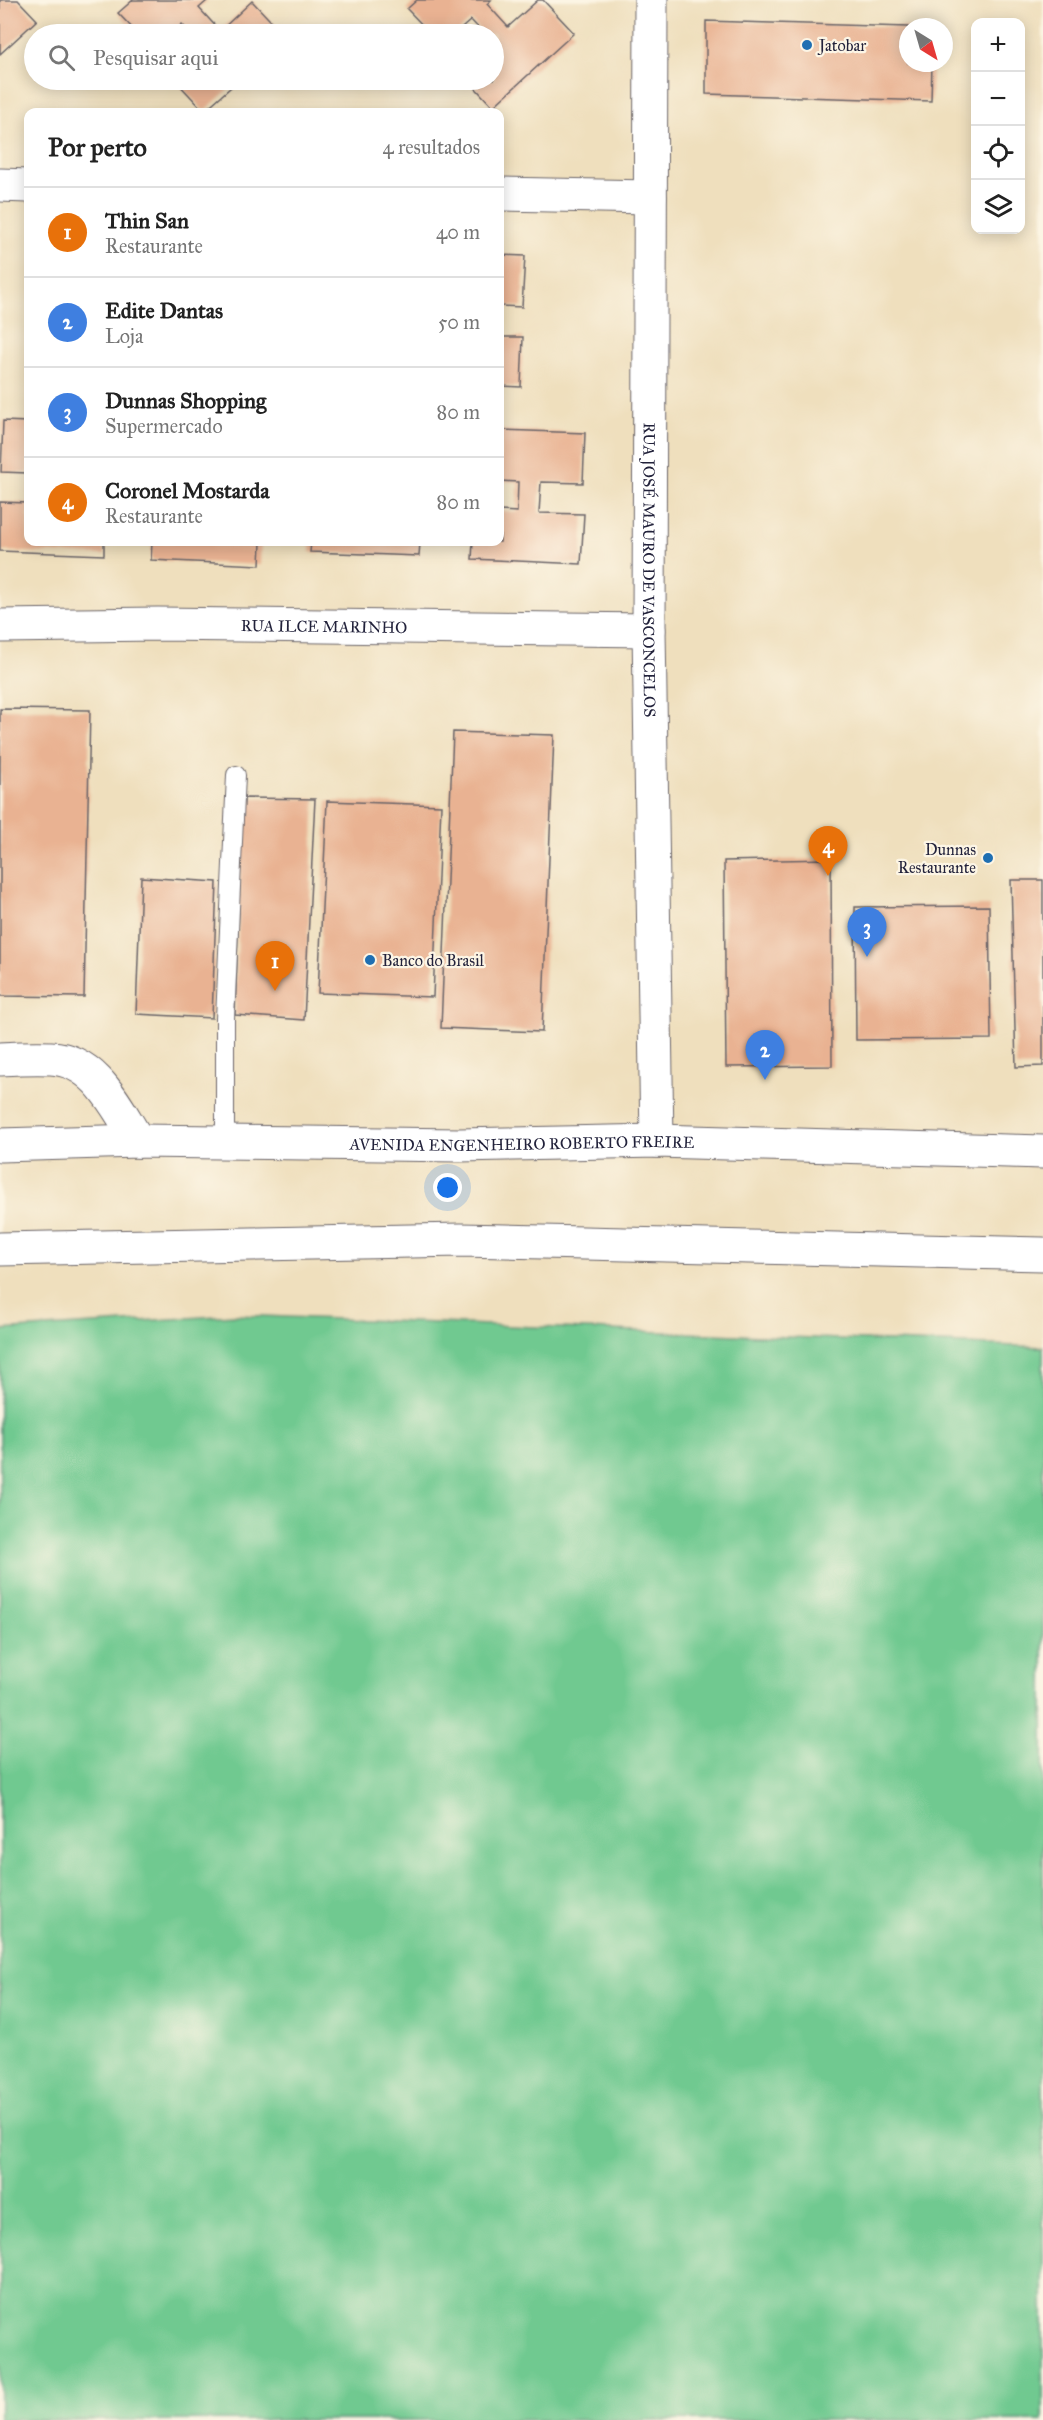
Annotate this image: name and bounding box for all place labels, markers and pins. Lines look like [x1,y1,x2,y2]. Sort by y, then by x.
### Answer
place label: Jatobar [817,36,866,56]
marker: Jatobar [800,38,814,52]
pin: 4 [808,826,848,876]
place label: Dunnas Restaurante [898,840,976,877]
marker: Dunnas Restaurante [981,851,995,865]
pin: 3 [848,908,886,957]
pin: 1 [256,942,294,991]
place label: Banco do Brasil [382,951,485,970]
marker: Banco do Brasil [363,953,377,967]
pin: 2 [746,1030,784,1080]

